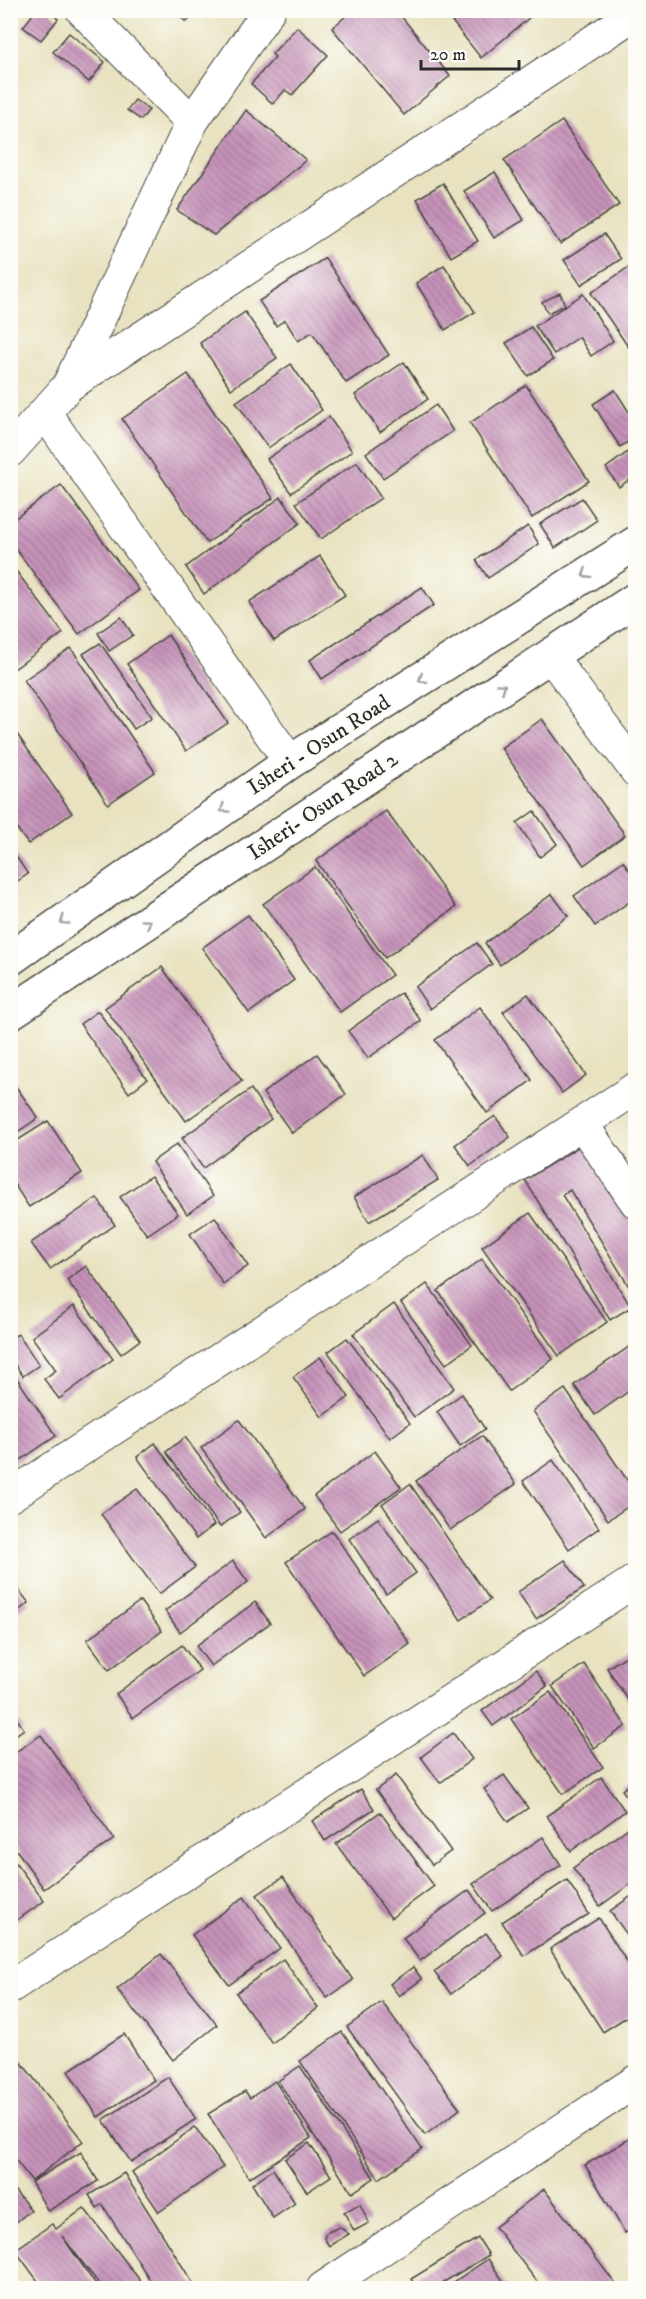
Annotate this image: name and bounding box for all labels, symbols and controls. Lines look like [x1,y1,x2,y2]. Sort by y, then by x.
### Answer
scale bar [421,33,518,71]
text: 20 m [430,44,466,66]
one-way arrow [582,567,593,578]
one-way arrow [417,671,428,682]
one-way arrow [495,683,506,694]
street label: Isheri - Osun Road [243,689,395,801]
street label: Isheri- Osun Road 2 [243,746,403,866]
one-way arrow [219,802,230,813]
one-way arrow [60,914,71,925]
one-way arrow [140,919,151,930]

